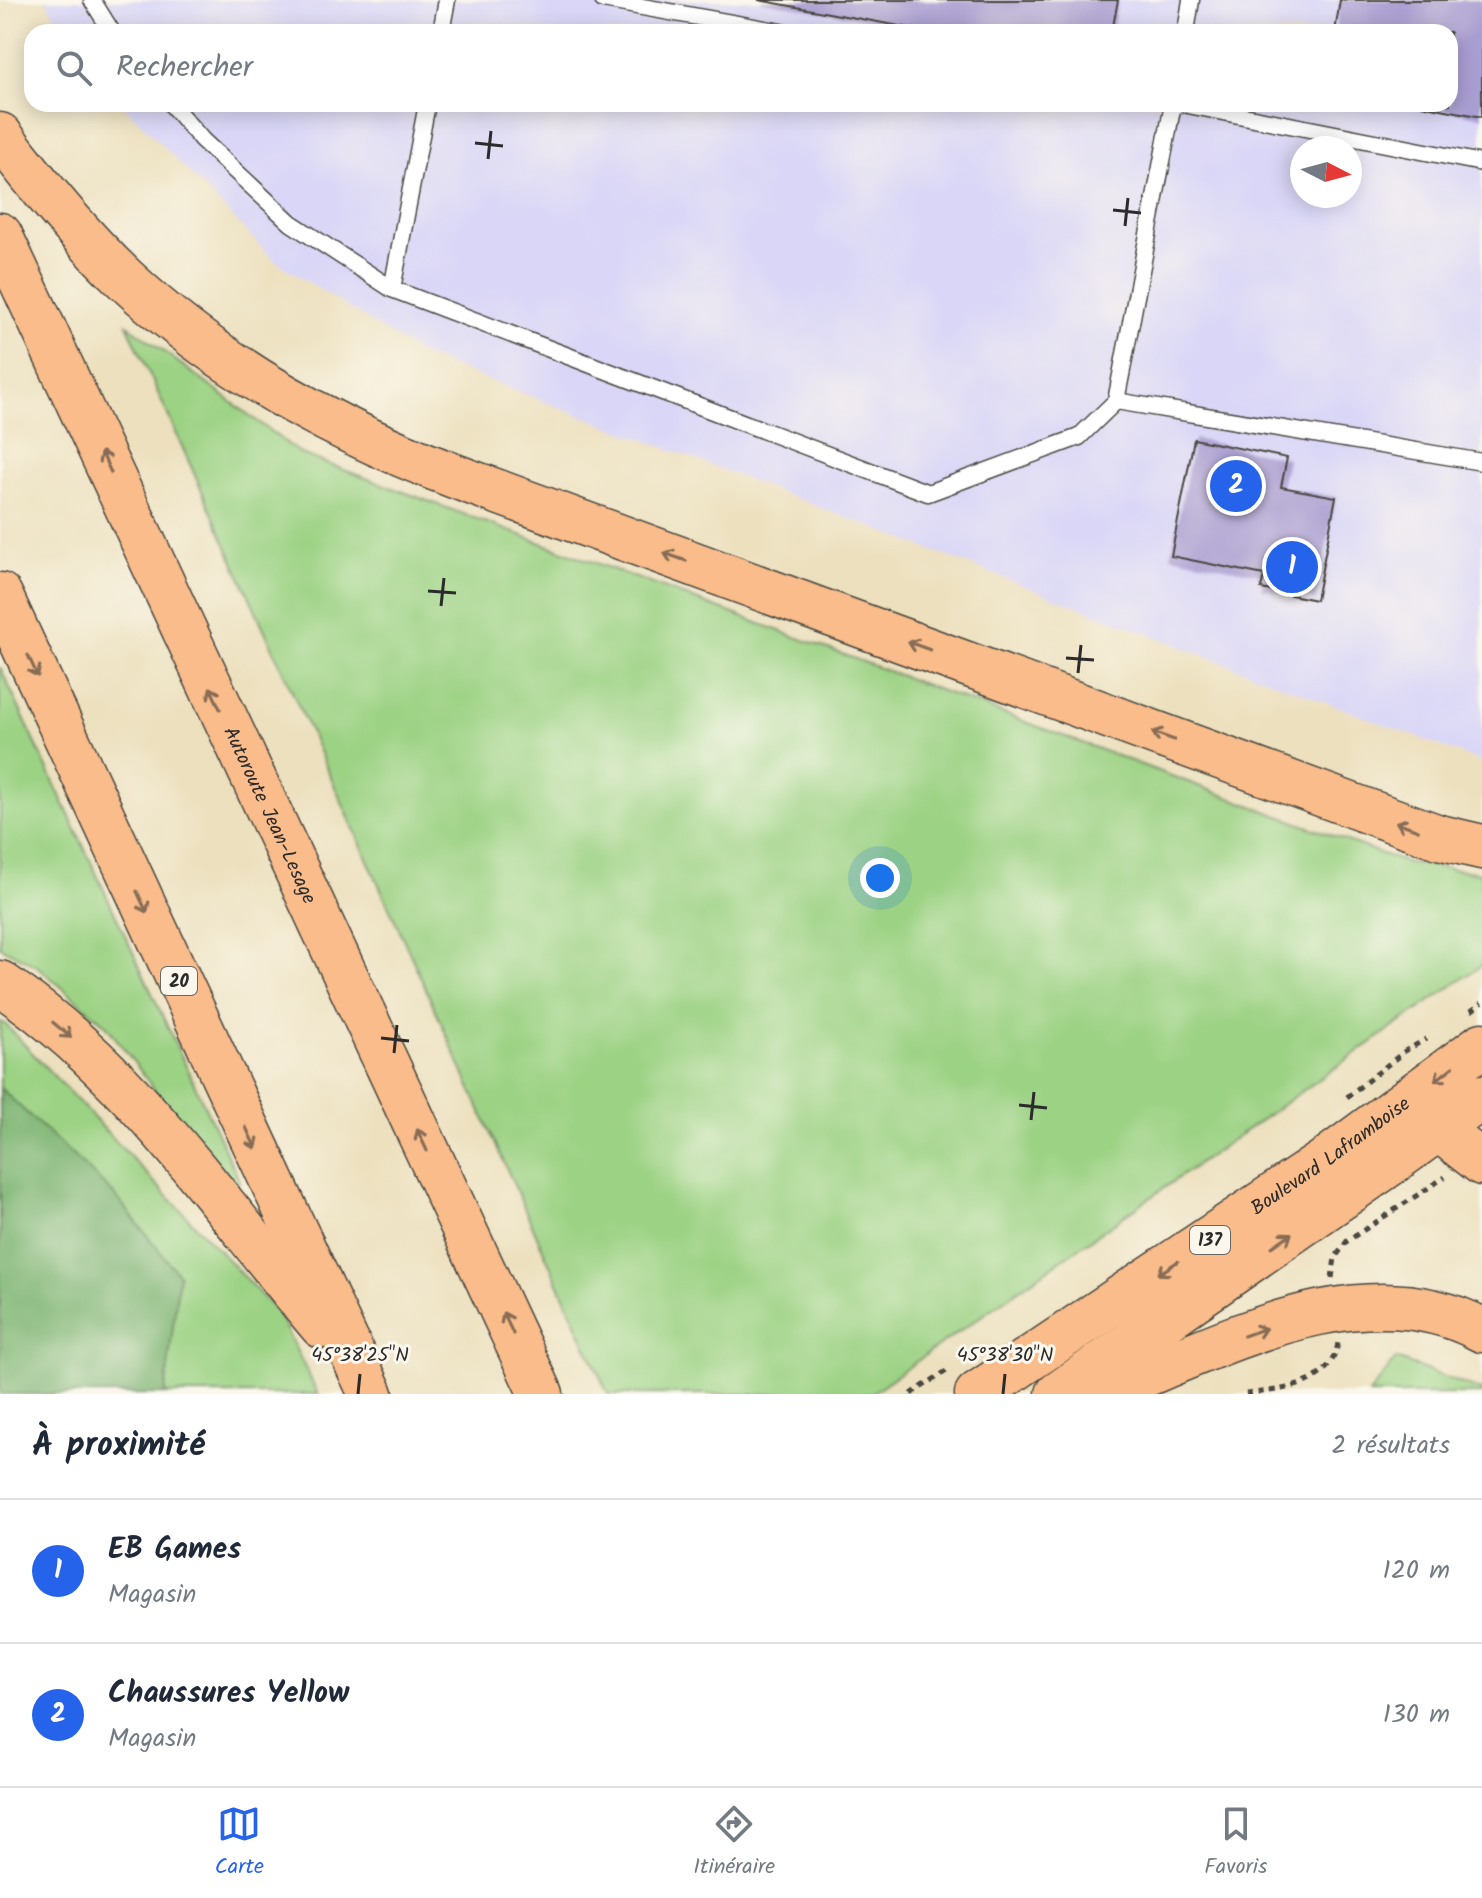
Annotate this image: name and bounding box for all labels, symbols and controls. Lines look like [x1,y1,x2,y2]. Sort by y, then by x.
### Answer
search box [24,24,1458,112]
text: Rechercher [116,44,253,92]
icon: search [52,46,96,90]
north arrow [1290,136,1362,208]
one-way arrow [98,450,113,474]
pin: 2 [1210,456,1262,516]
pin: 1 [1266,537,1318,597]
one-way arrow [663,549,688,563]
one-way arrow [907,638,932,653]
one-way arrow [26,654,41,678]
one-way arrow [207,686,222,710]
street label: Autoroute Jean-Lesage [214,722,324,910]
one-way arrow [1151,728,1176,742]
one-way arrow [1395,818,1420,832]
your location [860,858,900,898]
one-way arrow [135,889,150,913]
road number: 20 [161,967,197,995]
one-way arrow [51,1021,72,1039]
one-way arrow [1434,1066,1455,1083]
street label: Boulevard Laframboise [1244,1089,1418,1225]
one-way arrow [244,1125,259,1149]
one-way arrow [414,1128,429,1152]
road number: 137 [1190,1226,1230,1254]
one-way arrow [1270,1232,1292,1248]
one-way arrow [1157,1260,1179,1277]
one-way arrow [499,1312,514,1336]
one-way arrow [1242,1323,1267,1338]
text: 45°38'25"N [311,1340,409,1372]
text: 45°38'30"N [957,1340,1053,1372]
text: À proximité [32,1419,205,1473]
text: 2 résultats [1331,1425,1450,1467]
text: EB Games [108,1526,241,1574]
text: 1 [54,1550,62,1592]
text: 120 m [1383,1550,1450,1592]
text: Magasin [108,1574,196,1616]
text: Chaussures Yellow [108,1670,349,1718]
text: 2 [50,1694,66,1736]
text: 130 m [1383,1694,1450,1736]
text: Magasin [108,1718,196,1760]
tab: Carte [215,1802,264,1885]
tab: Itinéraire [693,1802,775,1885]
tab: Favoris [1204,1802,1267,1885]

